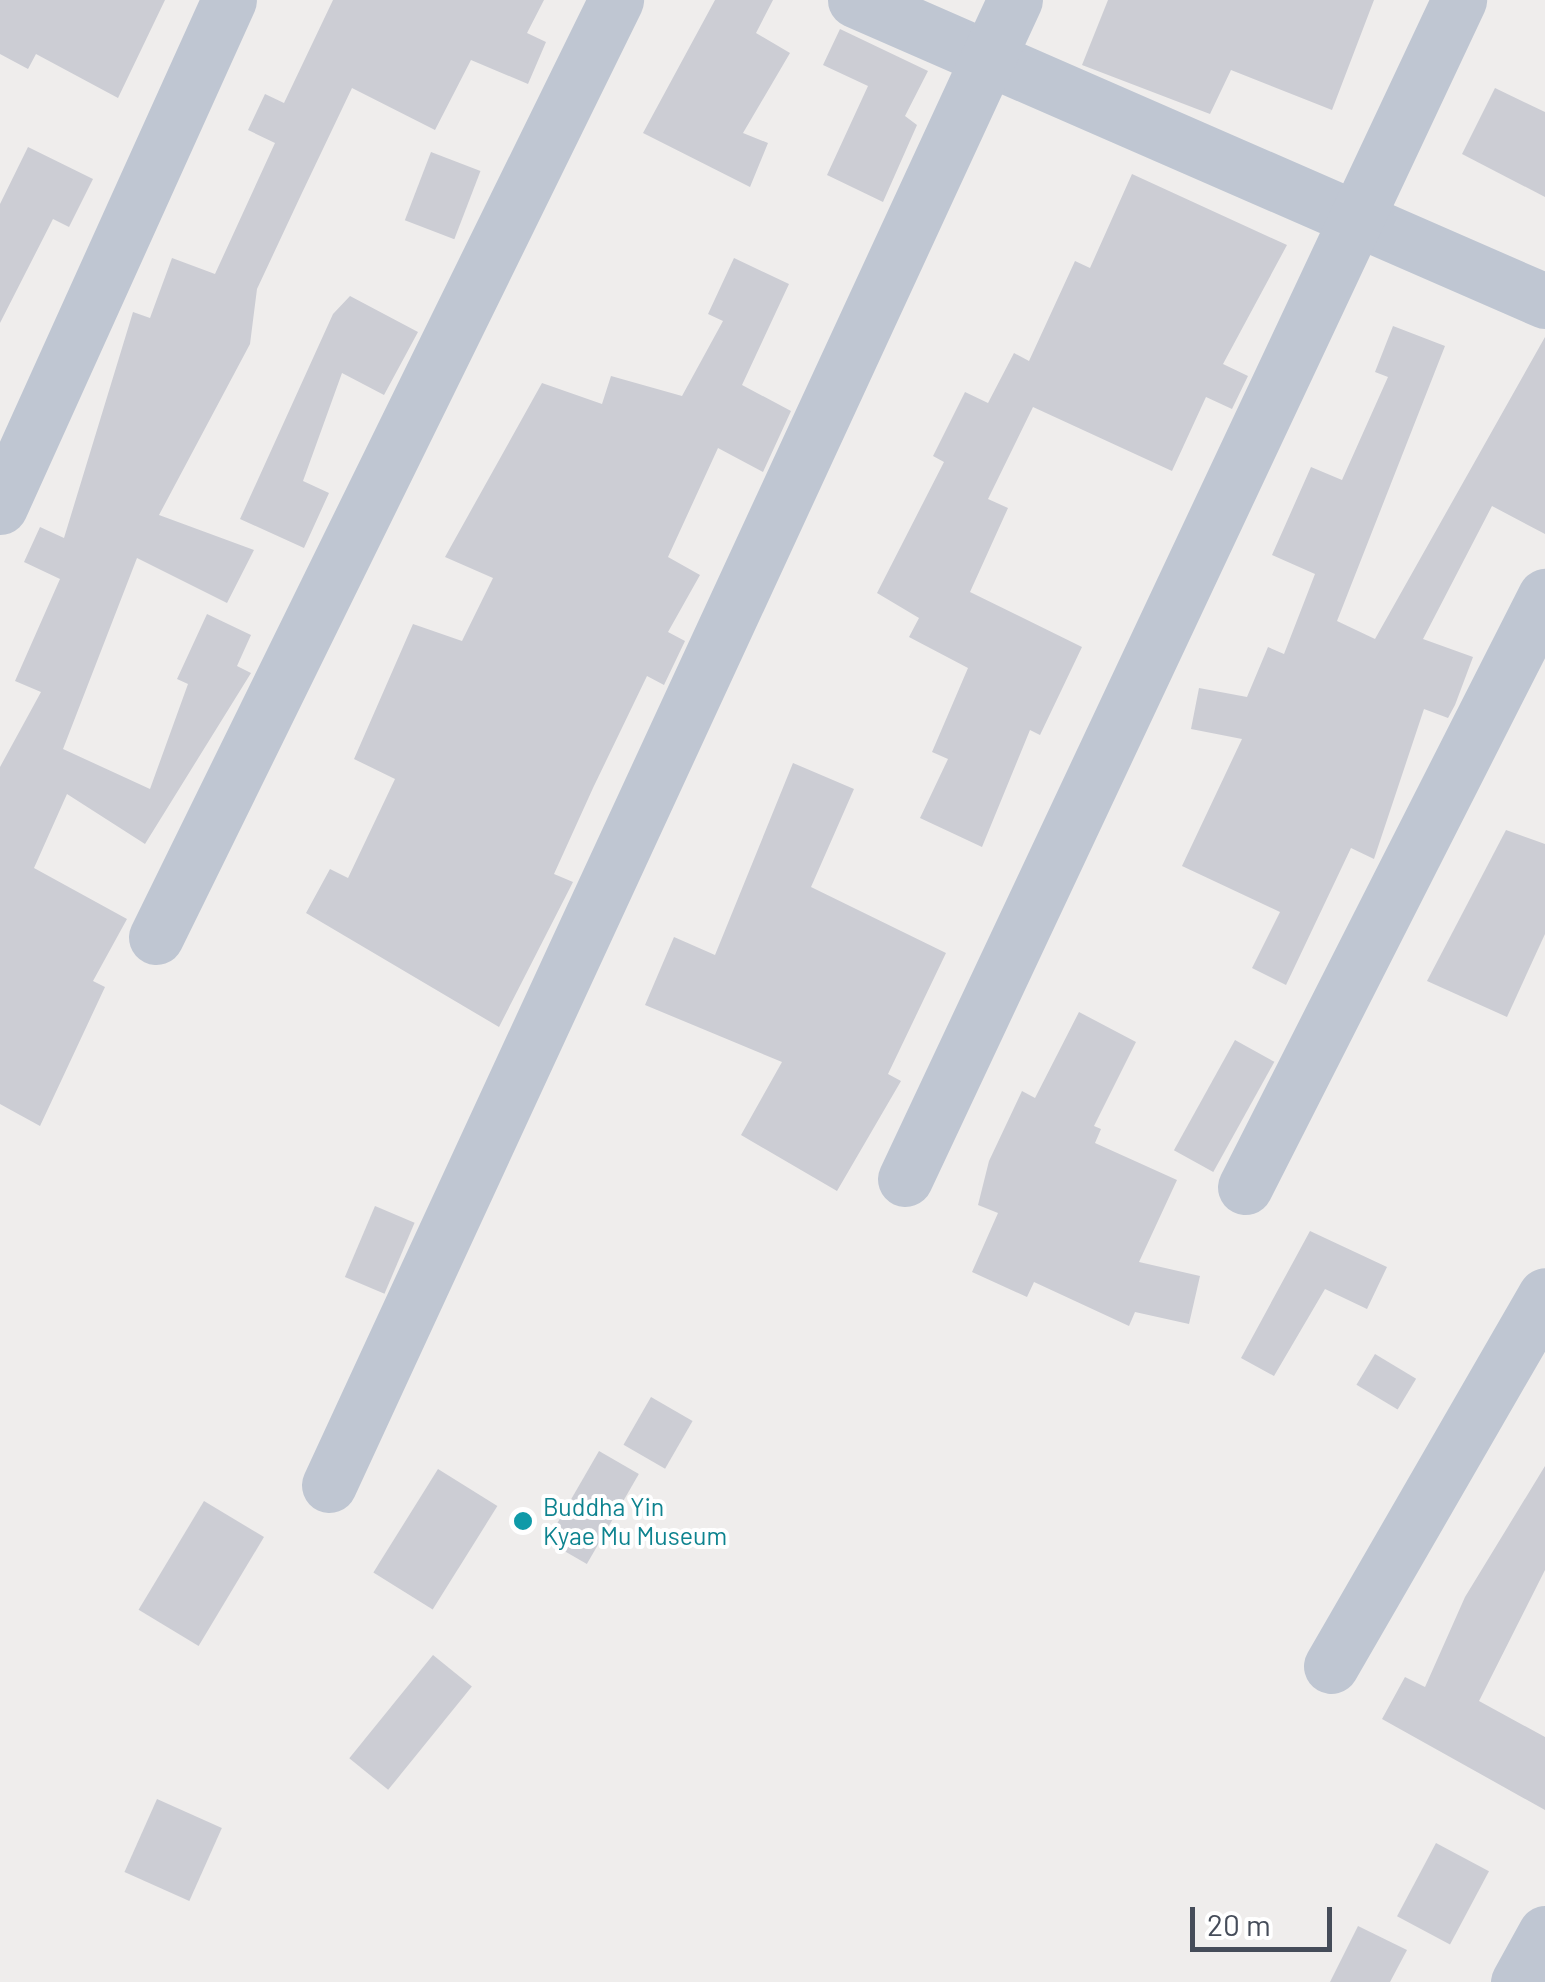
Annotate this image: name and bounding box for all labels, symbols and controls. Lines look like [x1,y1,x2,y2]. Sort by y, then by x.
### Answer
place label: Buddha Yin Kyae Mu Museum [543,1492,727,1551]
marker: Buddha Yin Kyae Mu Museum [512,1510,534,1532]
scale bar [1195,1887,1338,1949]
text: 20 m [1207,1906,1271,1942]

